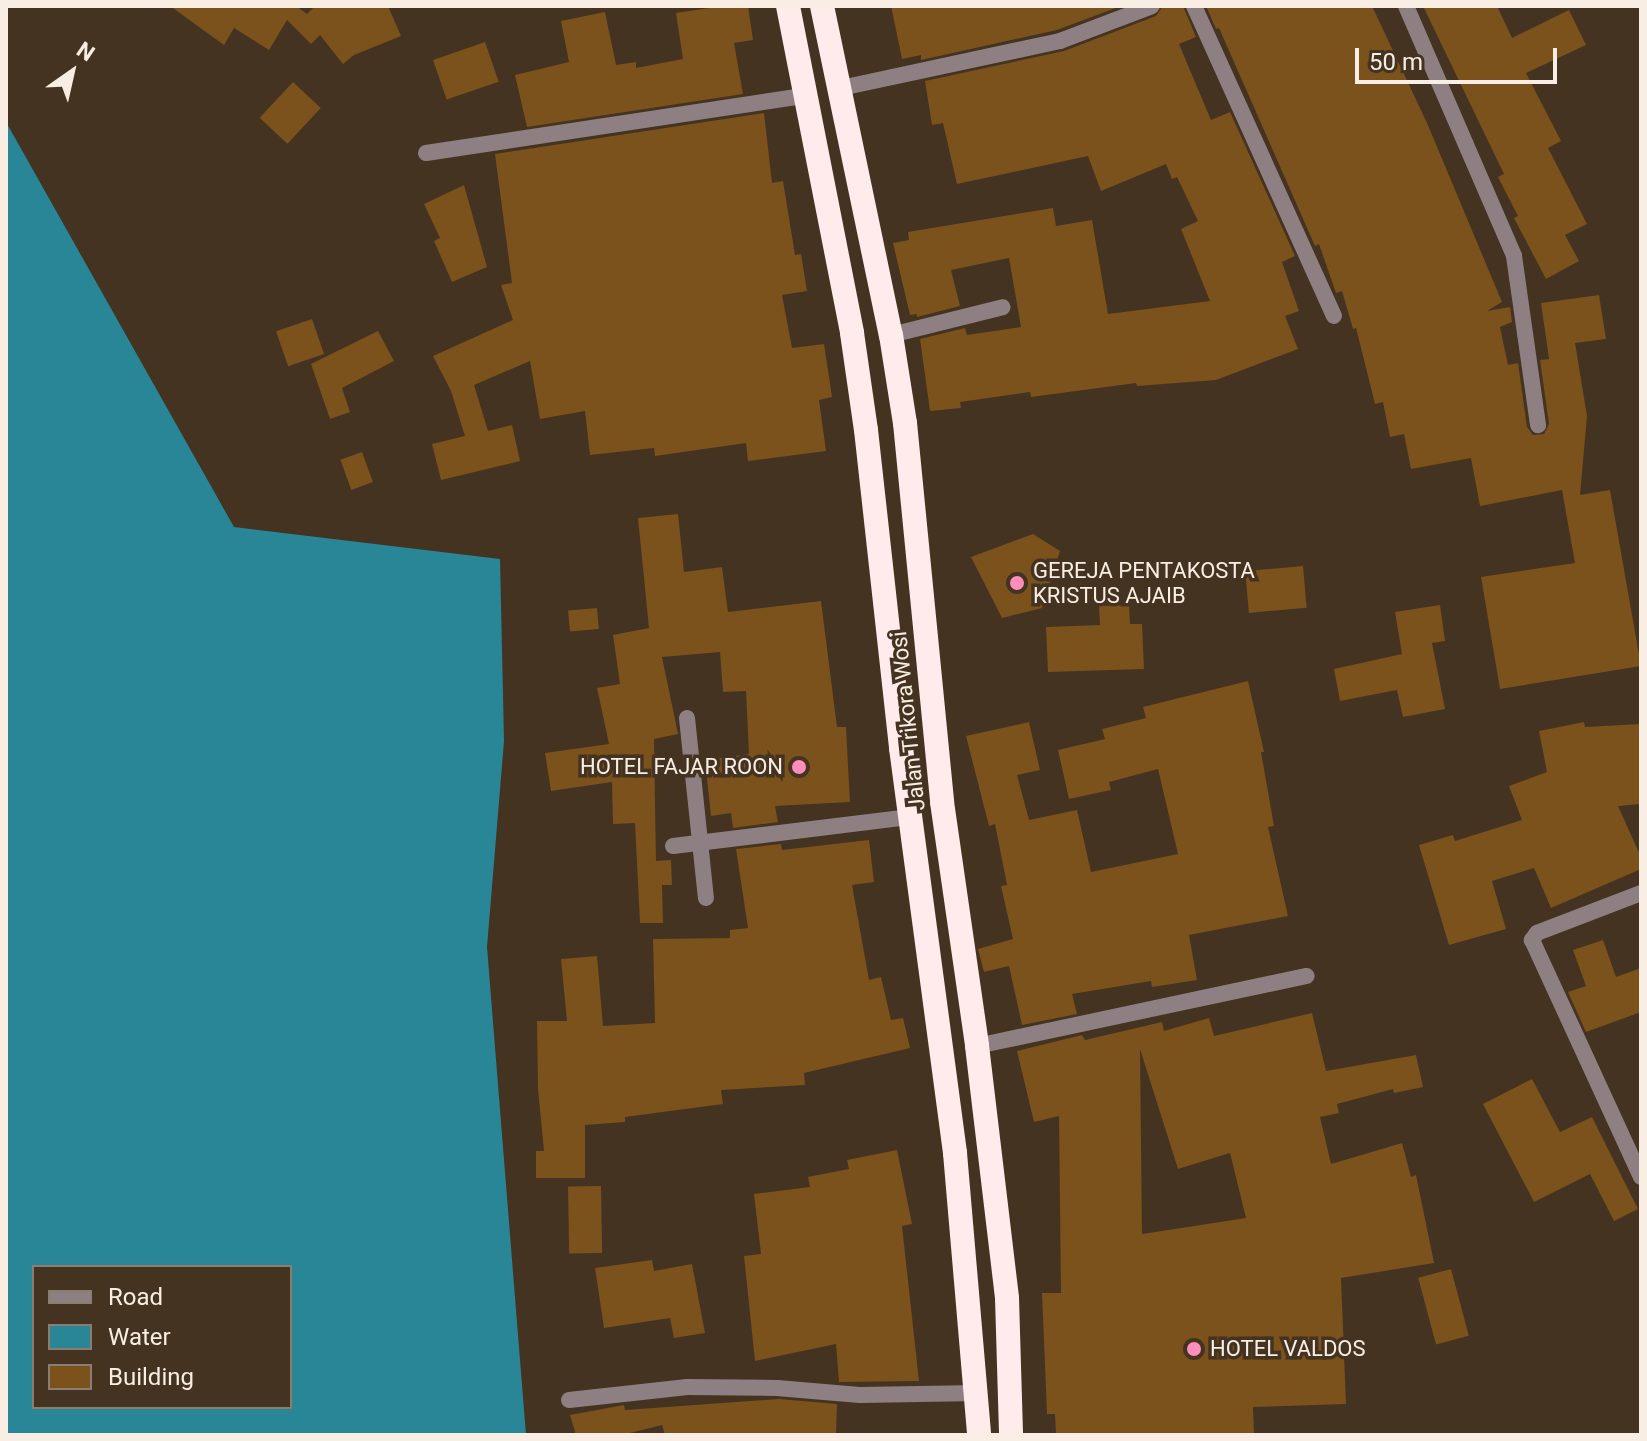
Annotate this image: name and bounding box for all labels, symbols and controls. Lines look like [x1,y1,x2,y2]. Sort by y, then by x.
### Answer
north arrow [32,32,112,112]
scale bar [1359,32,1561,82]
text: N [72,37,99,66]
text: 50 m [1369,48,1423,76]
place label: GEREJA PENTAKOSTA KRISTUS AJAIB [1033,557,1255,608]
marker: GEREJA PENTAKOSTA KRISTUS AJAIB [1008,574,1026,592]
street label: Jalan Trikora Wosi [885,630,931,812]
place label: HOTEL FAJAR ROON [580,754,783,780]
marker: HOTEL FAJAR ROON [790,758,808,776]
legend [32,1265,292,1409]
text: Road [108,1283,163,1311]
text: Water [108,1323,171,1351]
place label: HOTEL VALDOS [1210,1336,1366,1362]
marker: HOTEL VALDOS [1185,1340,1203,1358]
text: Building [108,1363,194,1391]

